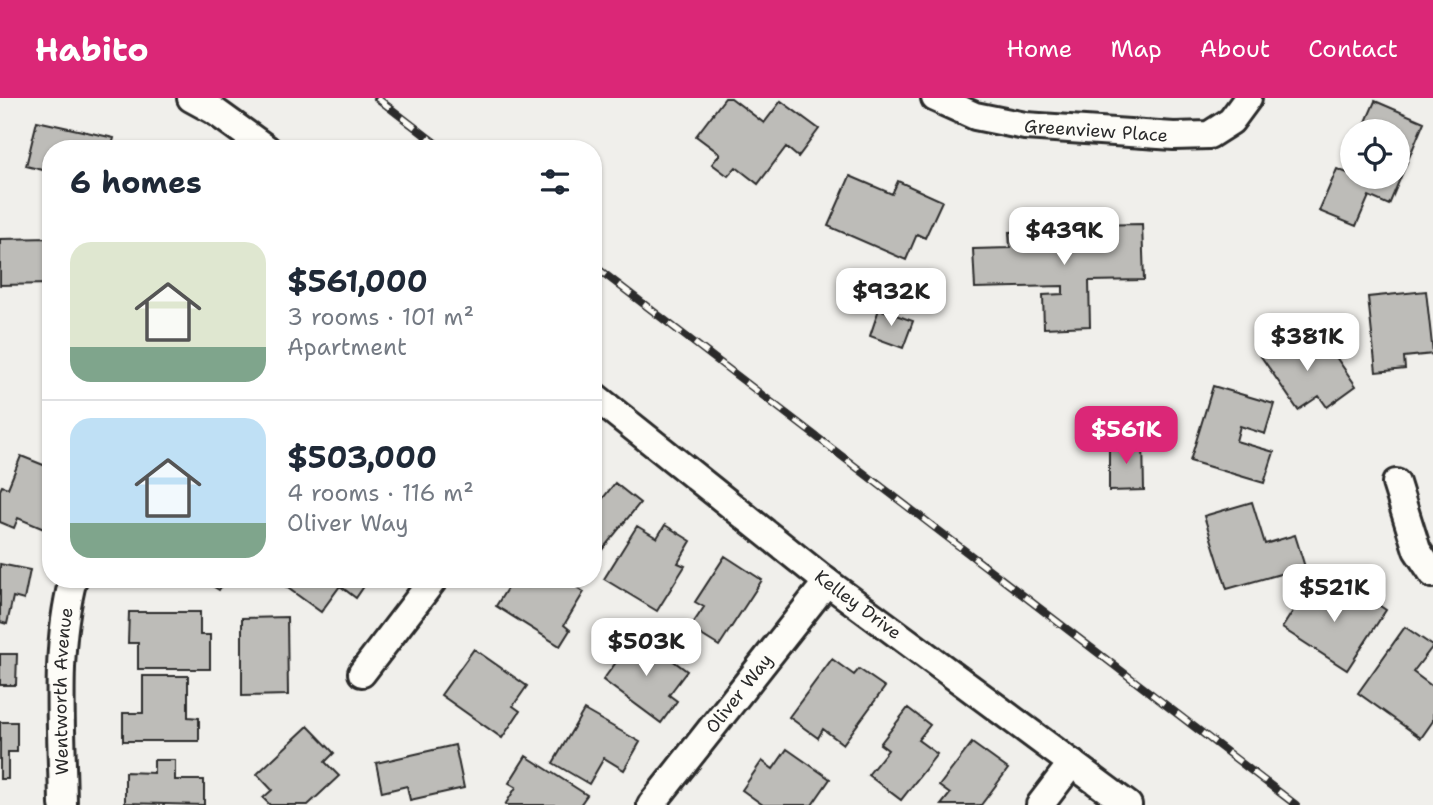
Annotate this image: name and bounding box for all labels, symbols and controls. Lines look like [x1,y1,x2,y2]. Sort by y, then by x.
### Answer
text: Habito [35,27,149,72]
text: Home [1006,33,1072,65]
text: Map [1110,33,1162,65]
text: About [1200,33,1270,65]
text: Contact [1308,33,1398,65]
street label: Greenview Place [1023,114,1169,148]
map controls [1340,119,1410,189]
button: locate [1340,119,1410,189]
text: 6 homes [70,162,202,203]
icon: filters [536,163,574,201]
pin: $439K [1015,208,1113,267]
text: $439K [1025,215,1103,245]
text: $561,000 [287,261,428,302]
pin: $932K [842,268,940,328]
icon: home [126,270,210,354]
text: $932K [852,276,930,306]
text: 3 rooms · 101 m² [287,302,474,332]
pin: $381K [1258,314,1356,373]
text: $381K [1270,321,1344,351]
text: Apartment [287,332,407,362]
pin: $561K [1077,406,1175,466]
text: $561K [1091,414,1161,444]
text: $503,000 [287,437,437,478]
icon: home [126,446,210,530]
text: 4 rooms · 116 m² [287,478,474,508]
text: Oliver Way [287,508,409,538]
pin: $521K [1285,564,1383,624]
street label: Kelley Drive [810,565,906,645]
text: $521K [1299,572,1369,602]
street label: Wentworth Avenue [48,606,79,776]
pin: $503K [597,618,695,678]
text: $503K [607,626,685,656]
street label: Oliver Way [700,649,778,738]

